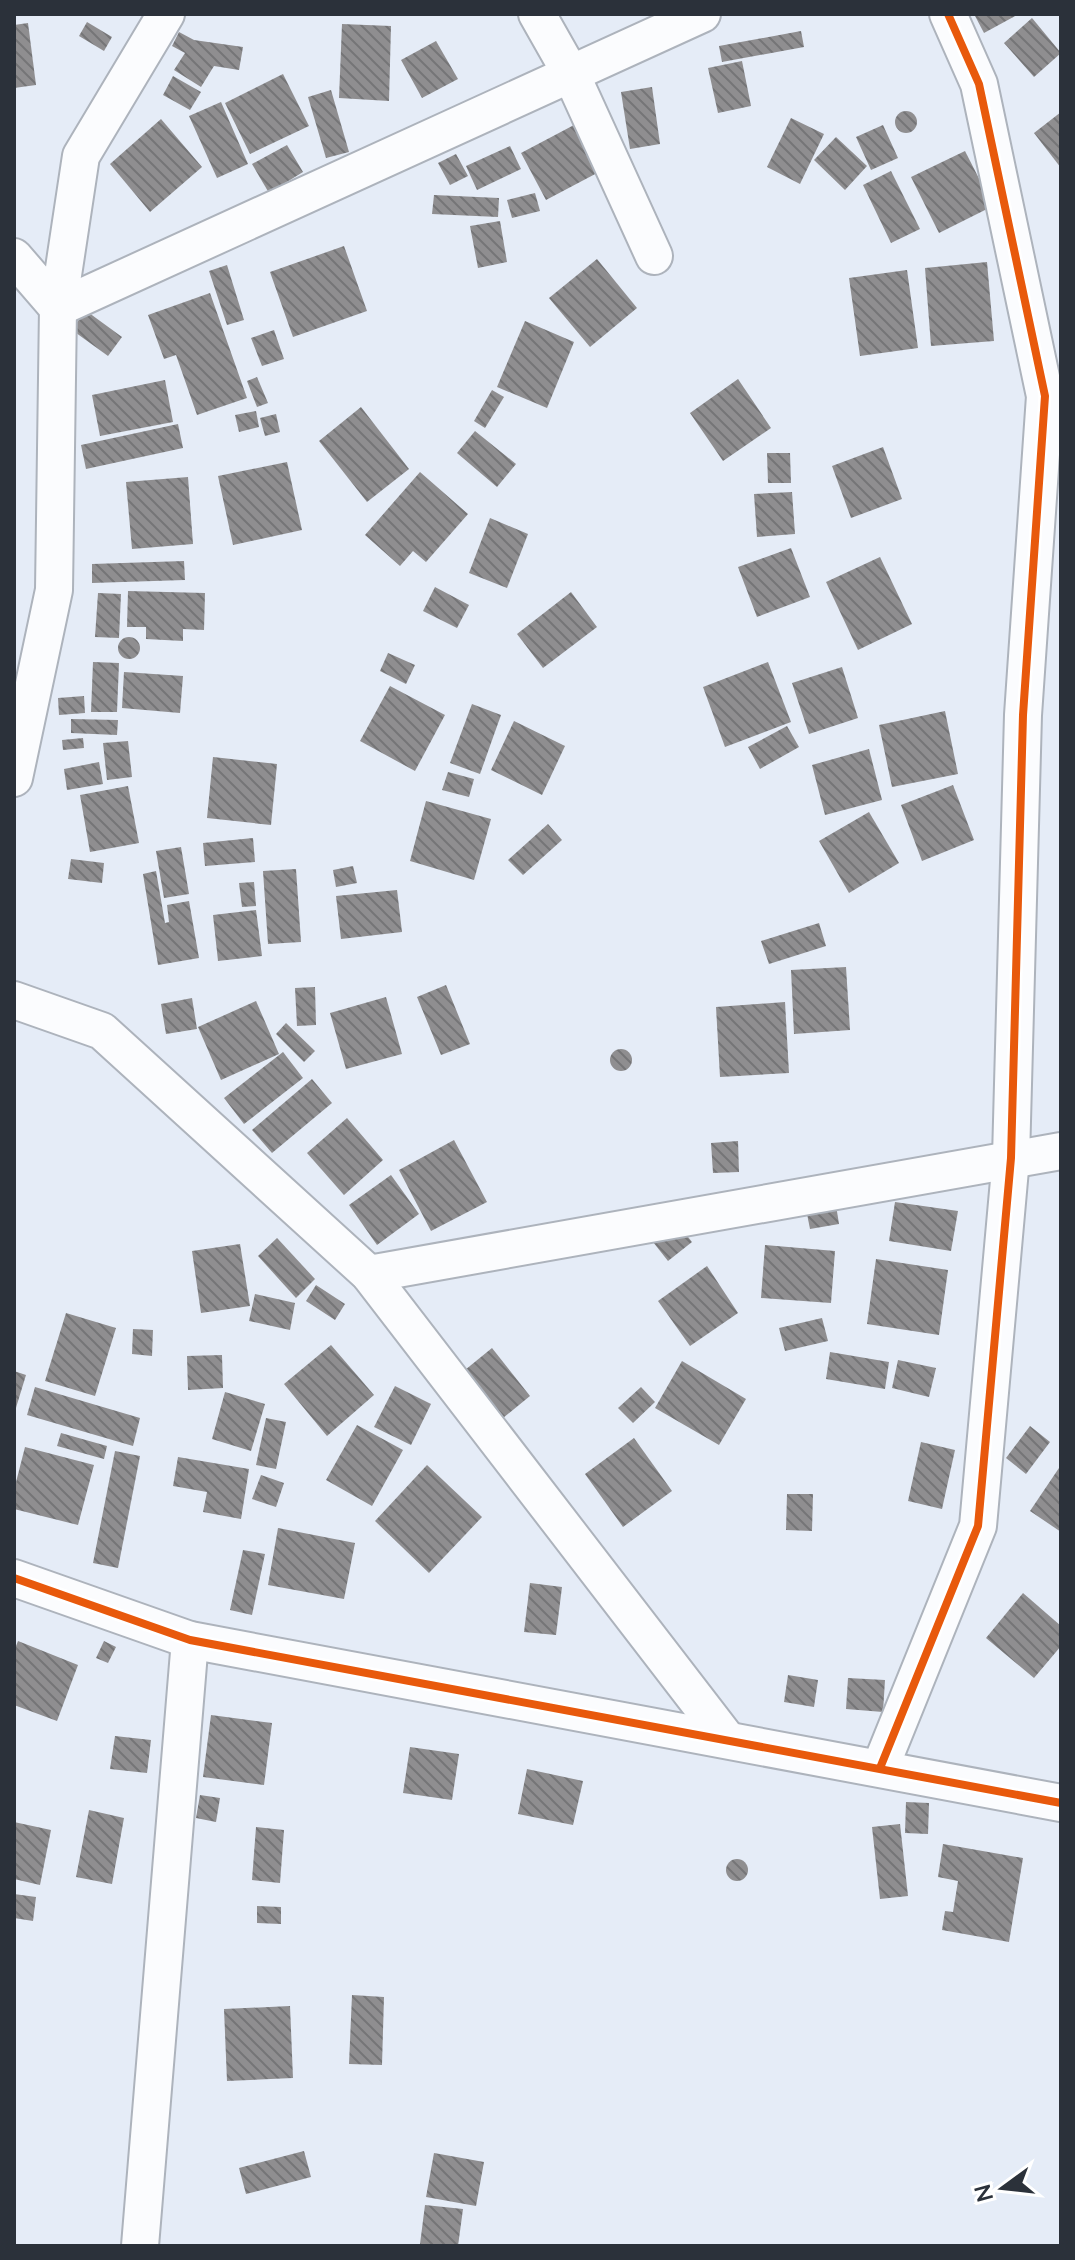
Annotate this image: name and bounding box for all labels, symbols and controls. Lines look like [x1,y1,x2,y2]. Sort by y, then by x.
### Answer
north arrow [963,2148,1043,2228]
text: N [968,2182,998,2205]

